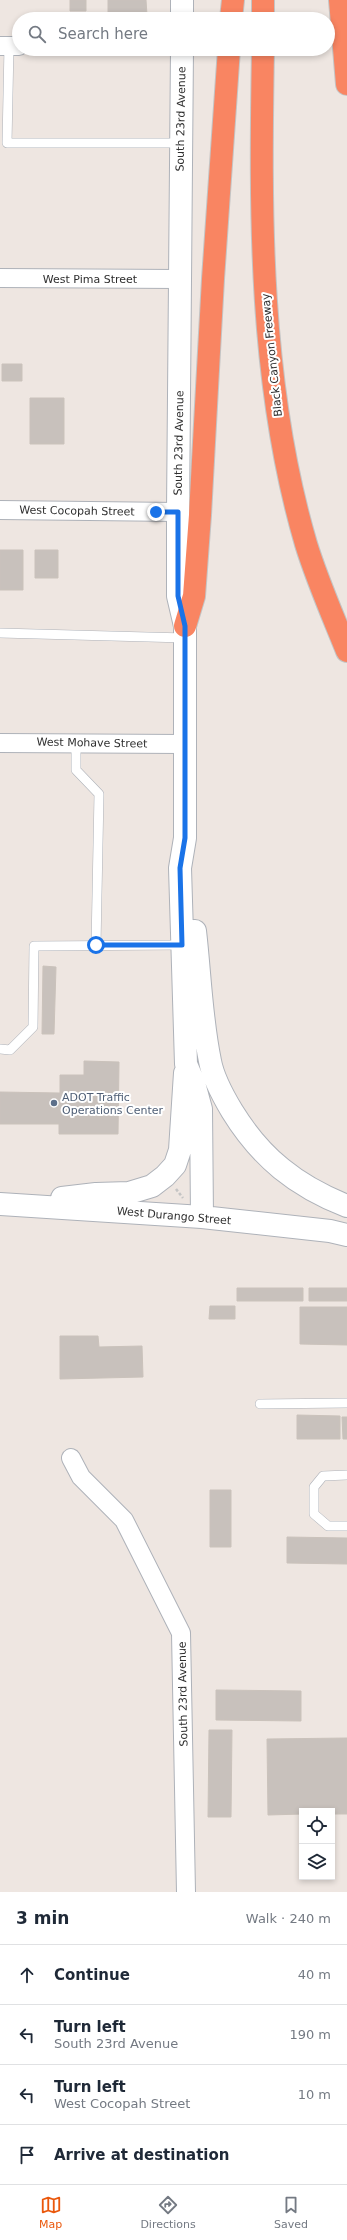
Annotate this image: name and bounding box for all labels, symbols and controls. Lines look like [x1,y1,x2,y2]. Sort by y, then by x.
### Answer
search box [12,12,335,56]
icon: search [26,23,48,45]
text: Search here [58,25,148,43]
street label: South 23rd Avenue [174,66,188,172]
street label: West Pima Street [43,273,138,286]
street label: Black Canyon Freeway [259,292,285,417]
street label: South 23rd Avenue [172,390,186,496]
street label: West Cocopah Street [19,503,135,519]
route end [147,503,165,521]
street label: West Mohave Street [37,736,148,750]
route start [87,936,105,954]
place label: ADOT Traffic Operations Center [62,1091,163,1117]
marker: ADOT Traffic Operations Center [49,1098,59,1108]
street label: West Durango Street [116,1205,232,1228]
street label: South 23rd Avenue [176,1641,190,1747]
map controls [299,1808,335,1880]
button: locate [299,1808,335,1844]
button: layers [299,1844,335,1880]
text: 3 min [16,1908,69,1928]
text: Walk · 240 m [246,1911,331,1926]
icon: ahead [16,1964,38,1986]
text: Continue [54,1966,130,1984]
text: 40 m [298,1967,331,1982]
text: Turn left [54,2018,126,2036]
icon: left [16,2024,38,2046]
text: 190 m [289,2027,331,2042]
text: South 23rd Avenue [54,2036,178,2051]
text: Turn left [54,2078,126,2096]
icon: left [16,2084,38,2106]
text: 10 m [298,2087,331,2102]
text: West Cocopah Street [54,2096,190,2111]
icon: arrive [16,2144,38,2166]
text: Arrive at destination [54,2146,229,2164]
tab: Map [39,2194,62,2231]
tab: Directions [140,2194,196,2231]
tab: Saved [274,2194,308,2231]

